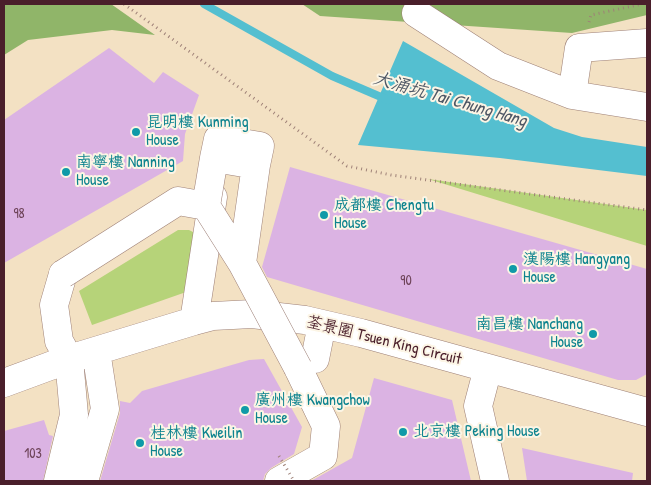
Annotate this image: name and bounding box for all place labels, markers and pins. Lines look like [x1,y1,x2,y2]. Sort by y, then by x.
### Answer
place label: 昆明樓 Kunming House [146,113,248,151]
marker: 昆明樓 Kunming House [130,126,142,138]
place label: 南寧樓 Nanning House [76,153,175,191]
marker: 南寧樓 Nanning House [60,166,72,178]
place label: 成都樓 Chengtu House [334,196,434,234]
marker: 成都樓 Chengtu House [318,209,330,221]
place label: 漢陽樓 Hangyang House [523,250,630,288]
marker: 漢陽樓 Hangyang House [507,263,519,275]
place label: 南昌樓 Nanchang House [476,315,583,353]
marker: 南昌樓 Nanchang House [587,328,599,340]
place label: 廣州樓 Kwangchow House [255,391,370,429]
marker: 廣州樓 Kwangchow House [239,404,251,416]
place label: 北京樓 Peking House [413,422,540,442]
place label: 桂林樓 Kweilin House [150,424,242,462]
marker: 北京樓 Peking House [397,426,409,438]
marker: 桂林樓 Kweilin House [134,437,146,449]

